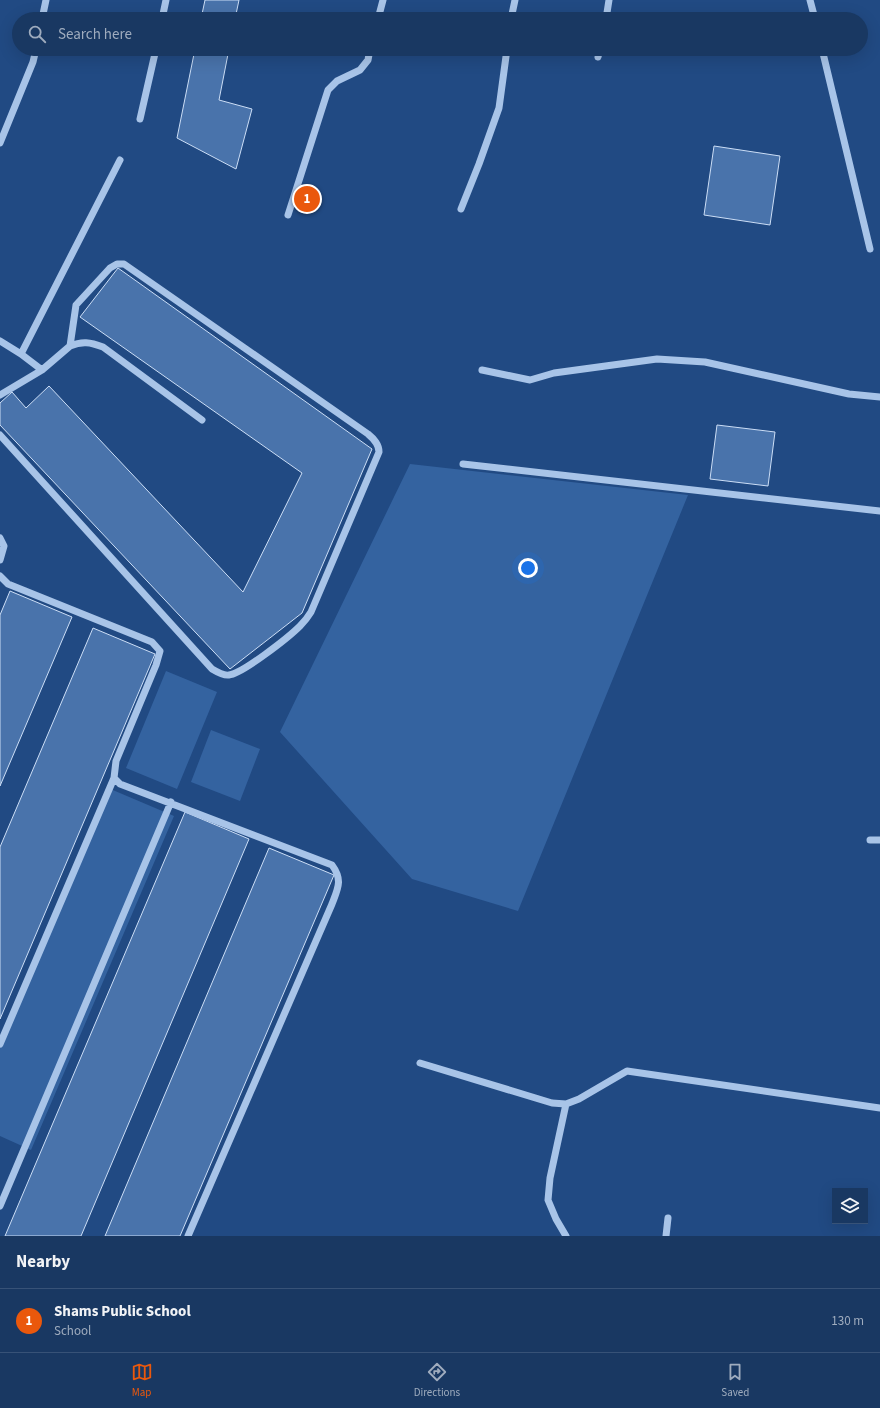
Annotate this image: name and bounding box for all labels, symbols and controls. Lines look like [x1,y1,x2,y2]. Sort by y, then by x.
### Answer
search box [12,12,868,56]
icon: search [26,23,48,45]
text: Search here [58,24,132,45]
pin: 1 [294,184,320,214]
your location [518,558,538,578]
map controls [832,1188,868,1224]
button: layers [832,1188,868,1224]
text: Nearby [16,1250,70,1274]
text: Shams Public School [54,1301,191,1322]
text: 1 [26,1312,32,1330]
text: 130 m [831,1312,864,1330]
text: School [54,1322,91,1340]
tab: Map [131,1361,153,1400]
tab: Directions [414,1361,460,1400]
tab: Saved [721,1361,749,1400]

